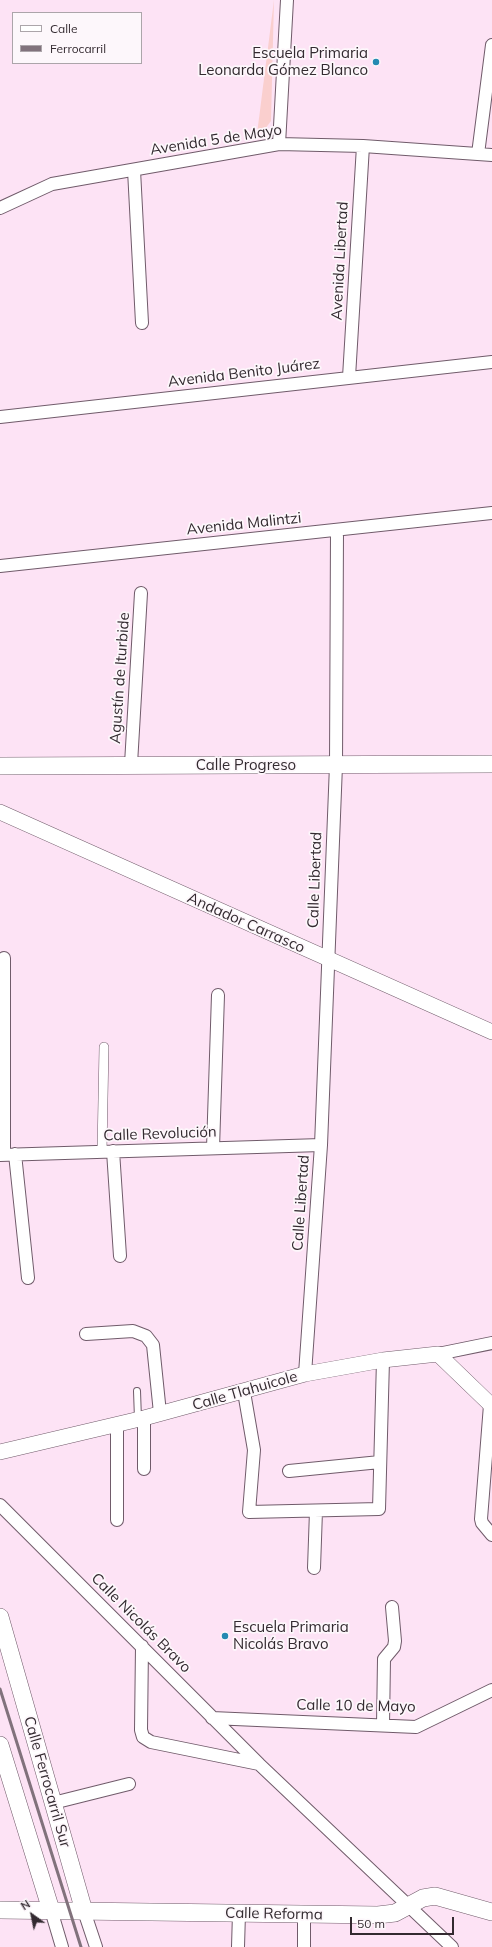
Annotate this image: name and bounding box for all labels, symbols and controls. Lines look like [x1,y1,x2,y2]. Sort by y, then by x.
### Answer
legend [12,12,142,64]
text: Calle [50,21,77,36]
text: Ferrocarril [50,41,106,56]
place label: Escuela Primaria Leonarda Gómez Blanco [198,44,368,79]
marker: Escuela Primaria Leonarda Gómez Blanco [371,57,381,67]
street label: Avenida 5 de Mayo [149,121,283,159]
street label: Avenida Libertad [328,201,352,321]
street label: Avenida Benito Juárez [167,355,321,391]
street label: Avenida Malintzi [186,509,302,539]
street label: Agustín de Iturbide [106,612,134,744]
street label: Calle Progreso [196,756,296,774]
street label: Calle Libertad [304,832,326,928]
street label: Andador Carrasco [184,889,308,957]
street label: Calle Revolución [103,1123,217,1145]
street label: Calle Libertad [289,1154,313,1252]
street label: Calle Tlahuicole [190,1367,300,1415]
street label: Calle Nicolás Bravo [87,1569,195,1677]
place label: Escuela Primaria Nicolás Bravo [233,1618,349,1653]
marker: Escuela Primaria Nicolás Bravo [220,1631,230,1641]
street label: Calle 10 de Mayo [296,1696,416,1716]
street label: Calle Ferrocarril Sur [20,1714,74,1850]
north arrow [12,1895,52,1935]
text: N [18,1897,33,1913]
street label: Calle Reforma [225,1904,323,1924]
scale bar [352,1909,456,1935]
text: 50 m [357,1916,385,1931]

